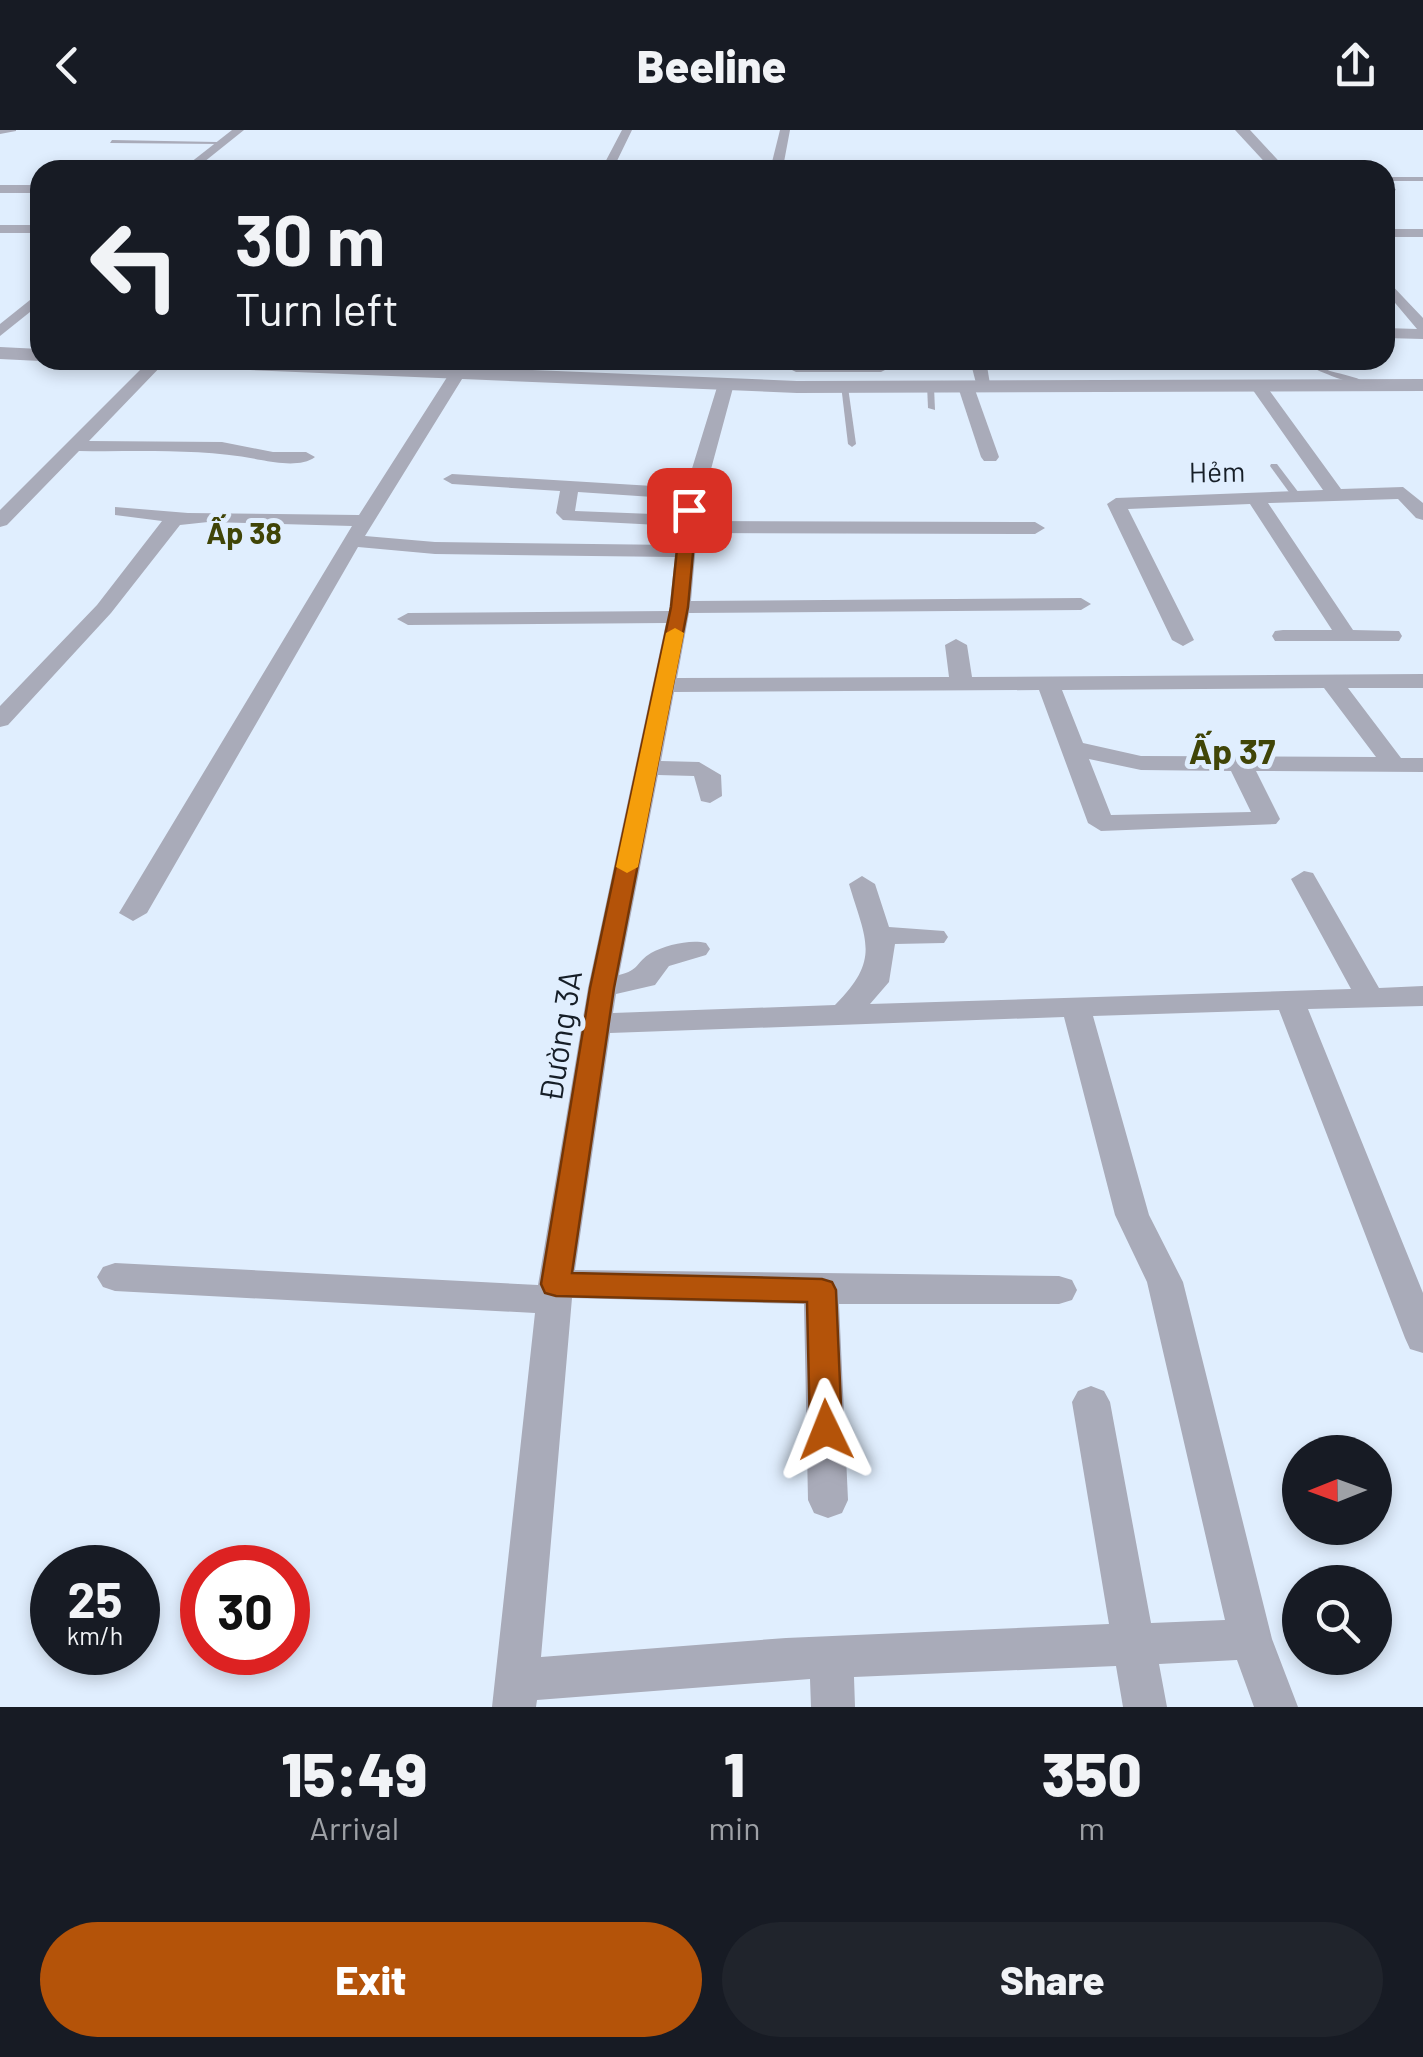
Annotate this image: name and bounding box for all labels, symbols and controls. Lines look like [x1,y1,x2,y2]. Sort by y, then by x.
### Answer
icon: back [40,38,95,93]
text: Beeline [637,38,786,92]
icon: share [1328,38,1383,93]
text: 30 m [235,196,385,280]
icon: left [70,200,200,330]
text: Turn left [235,281,399,335]
street label: Hẻm [1188,454,1245,488]
pin [647,468,732,553]
icon: arrive [662,483,717,538]
district label: Ấp 38 [206,514,282,550]
district label: Ấp 37 [1189,729,1275,771]
street label: Đường 3A [530,967,588,1104]
position arrow [774,1378,878,1482]
north arrow [1282,1435,1392,1545]
map controls [1282,1435,1392,1675]
speed limit sign: 30 [180,1545,310,1675]
button: search [1282,1565,1392,1675]
text: 25 [68,1568,122,1628]
text: km/h [67,1620,123,1650]
text: 15:49 [281,1737,427,1809]
text: 1 [724,1737,745,1809]
text: 350 [1042,1737,1142,1809]
text: Arrival [310,1808,399,1846]
text: min [709,1808,760,1846]
text: m [1078,1808,1105,1846]
button: Exit [40,1922,702,2037]
button: Share [722,1922,1383,2037]

